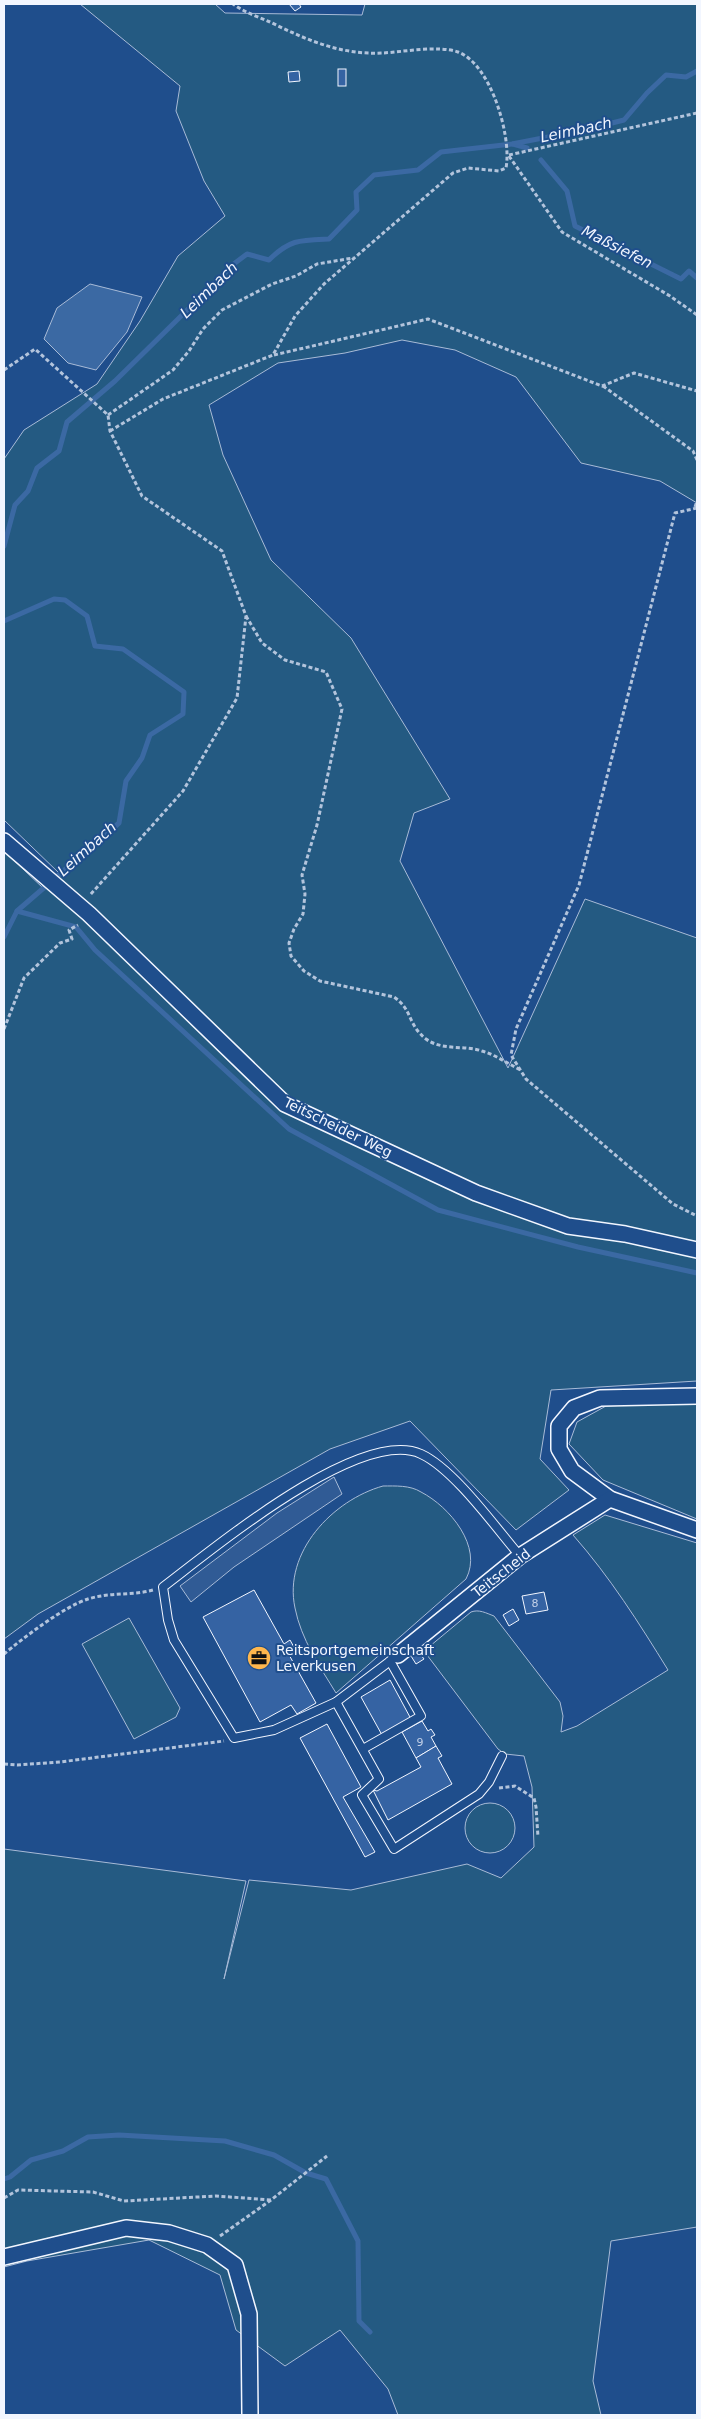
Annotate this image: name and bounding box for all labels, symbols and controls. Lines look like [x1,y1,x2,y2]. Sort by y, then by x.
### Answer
water label: Leimbach [539,114,613,146]
water label: Maßsiefen [579,222,655,272]
water label: Leimbach [177,258,241,322]
water label: Leimbach [54,818,120,880]
street label: Teitscheider Weg [280,1093,395,1160]
street label: Teitscheid [468,1545,533,1601]
house number: 8 [532,1597,539,1610]
place label: Reitsportgemeinschaft Leverkusen [276,1642,435,1674]
office icon: Reitsportgemeinschaft Leverkusen [246,1645,272,1671]
house number: 9 [417,1736,424,1749]

